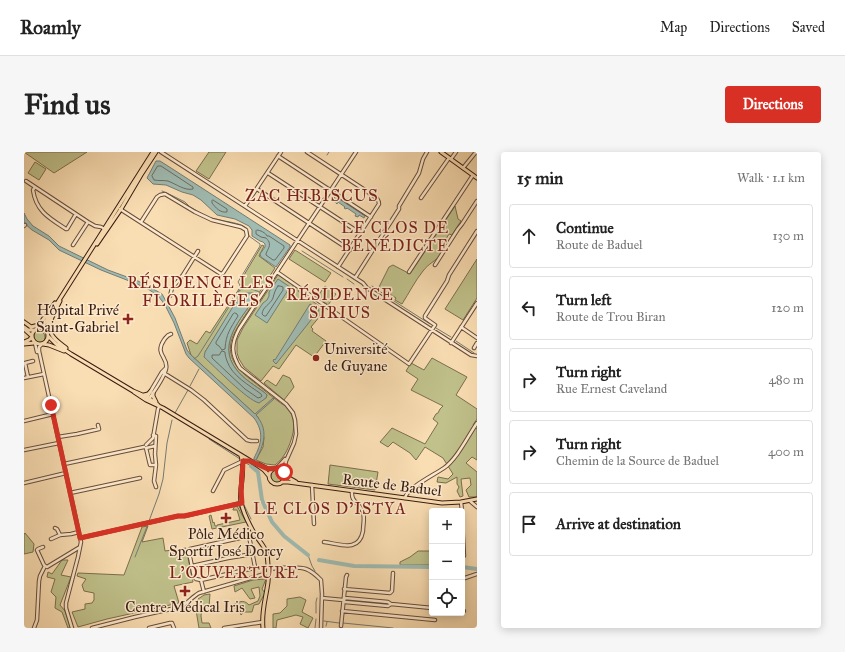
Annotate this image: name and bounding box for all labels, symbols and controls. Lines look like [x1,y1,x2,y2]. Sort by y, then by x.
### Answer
text: Roamly [20,16,81,39]
text: Map [660,19,687,36]
text: Directions [709,19,770,36]
text: Saved [792,19,825,36]
button: Directions [725,86,821,123]
text: Find us [24,87,110,122]
text: 15 min [517,168,563,189]
text: Walk · 1.1 km [737,170,805,186]
district label: ZAC HIBISCUS [245,185,379,206]
district label: LE CLOS DE BÉNÉDICTE [341,218,449,255]
text: Continue [556,219,614,237]
icon: ahead [518,225,540,247]
text: 130 m [772,228,804,244]
text: Route de Baduel [556,237,643,253]
district label: RÉSIDENCE LES FLORILÈGES [127,271,275,310]
district label: RÉSIDENCE SIRIUS [286,283,394,322]
text: Turn left [556,291,612,309]
icon: left [518,297,540,319]
text: 120 m [771,300,804,316]
place label: Hôpital Privé Saint-Gabriel [36,301,120,336]
text: Route de Trou Biran [556,309,665,325]
marker: Hôpital Privé Saint-Gabriel [122,313,134,325]
place label: Université de Guyane [324,340,388,375]
marker: Université de Guyane [311,353,321,363]
text: Turn right [556,363,621,381]
icon: right [518,369,540,391]
text: 480 m [769,372,804,388]
text: Rue Ernest Caveland [556,381,667,397]
route end [42,396,60,414]
text: Turn right [556,435,621,453]
icon: right [518,441,540,463]
text: 400 m [768,444,804,460]
text: Chemin de la Source de Baduel [556,453,719,469]
route start [275,463,293,481]
street label: Route de Baduel [341,470,444,500]
district label: LE CLOS D'ISTYA [253,499,407,518]
map controls [429,508,465,616]
button: + [429,508,465,544]
marker: Pôle Médico Sportif José Dorcy [220,512,232,524]
icon: arrive [518,513,540,535]
text: Arrive at destination [556,515,681,533]
place label: Pôle Médico Sportif José Dorcy [169,525,284,561]
button: − [429,544,465,580]
district label: L'OUVERTURE [169,563,299,582]
button: locate [429,580,465,616]
marker: Centre Médical Iris [179,585,191,597]
place label: Centre Médical Iris [125,598,245,616]

